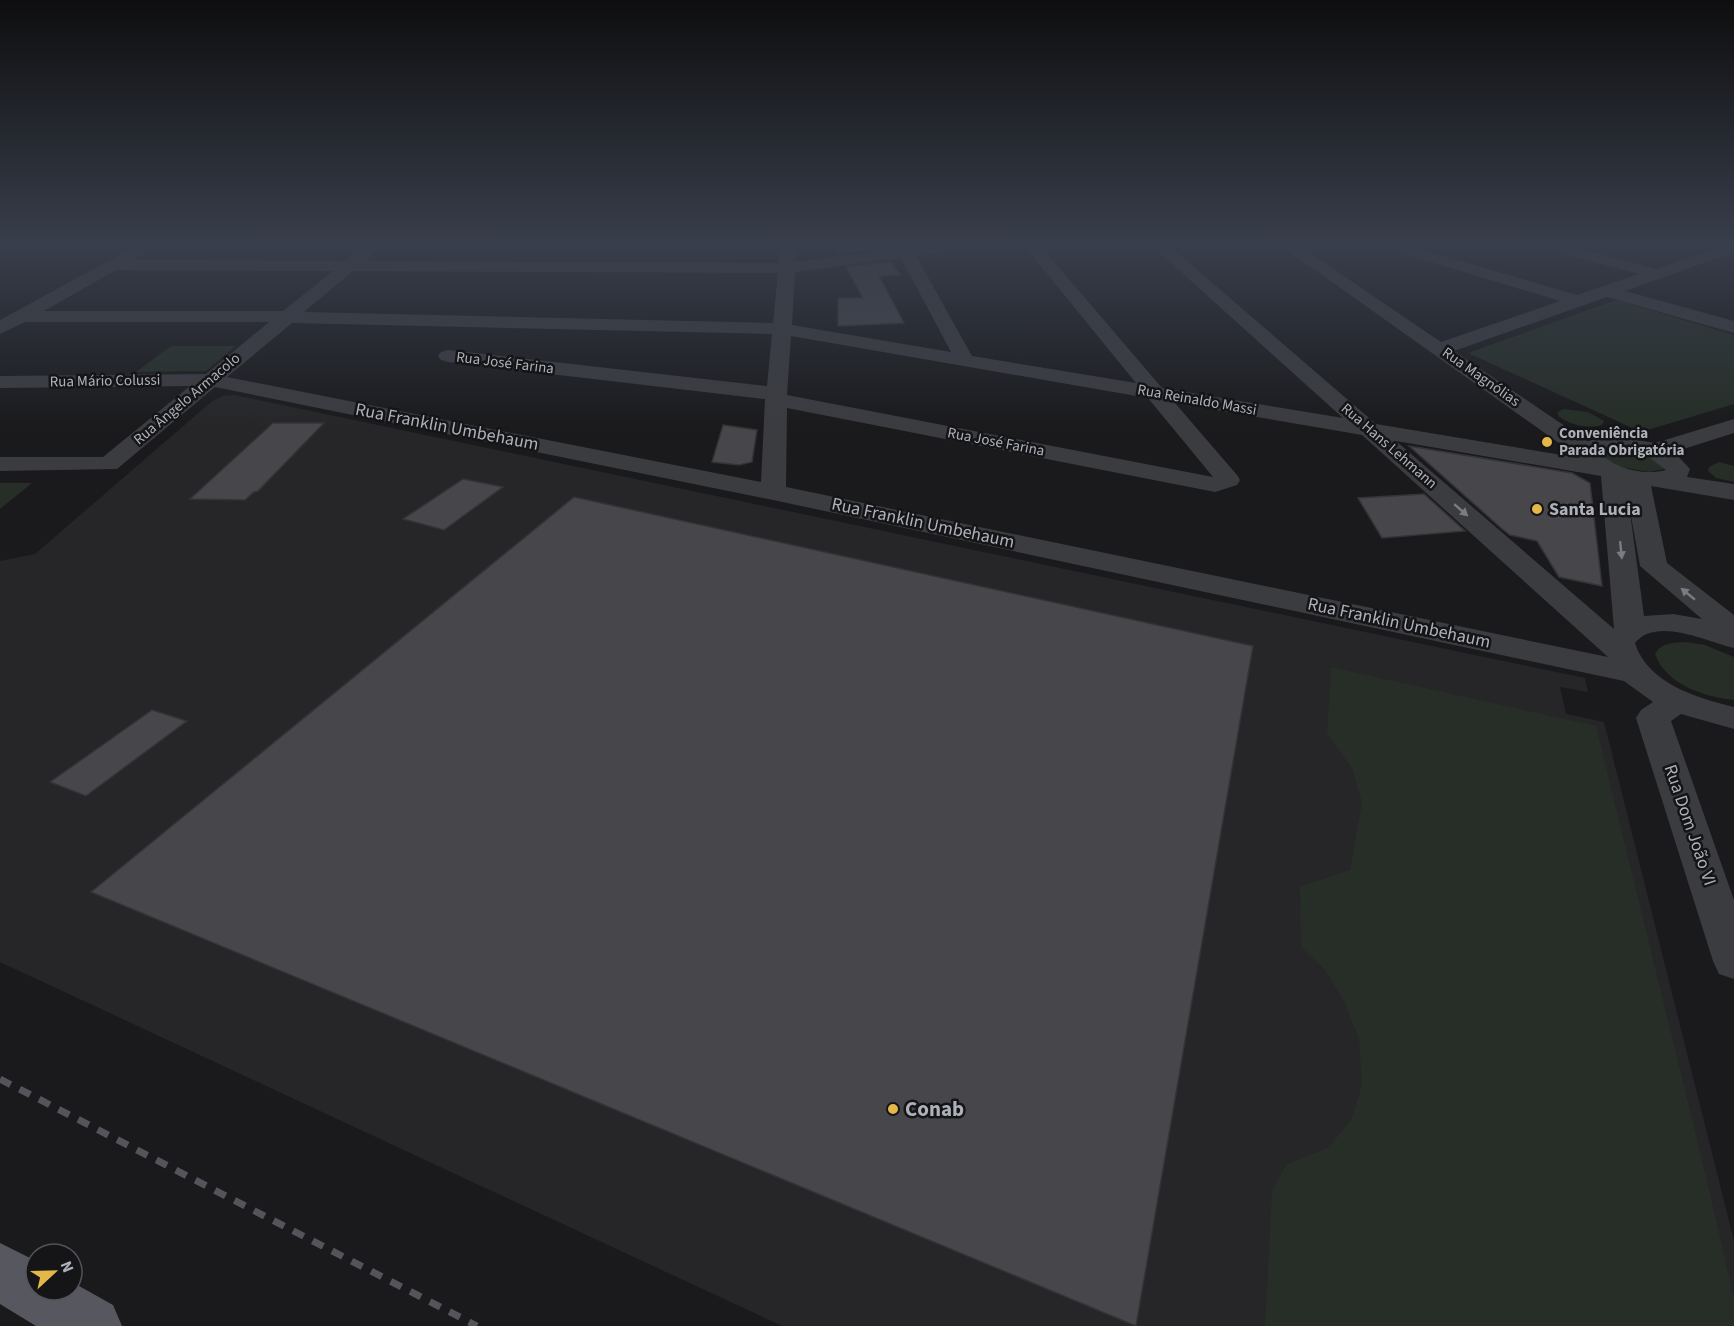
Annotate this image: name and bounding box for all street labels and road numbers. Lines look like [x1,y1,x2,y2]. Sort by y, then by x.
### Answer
street label: Rua Magnólias [1438,342,1524,412]
street label: Rua José Farina [455,347,555,379]
street label: Rua Ângelo Armacolo [129,348,245,450]
street label: Rua Mário Colussi [49,370,161,392]
street label: Rua Reinaldo Massi [1136,379,1258,421]
street label: Rua Franklin Umbehaum [353,397,541,457]
street label: Rua Hans Lehmann [1336,398,1442,494]
street label: Rua José Farina [946,422,1046,462]
street label: Rua Franklin Umbehaum [829,491,1017,555]
street label: Rua Franklin Umbehaum [1305,591,1493,655]
street label: Rua Dom João VI [1658,761,1722,889]

